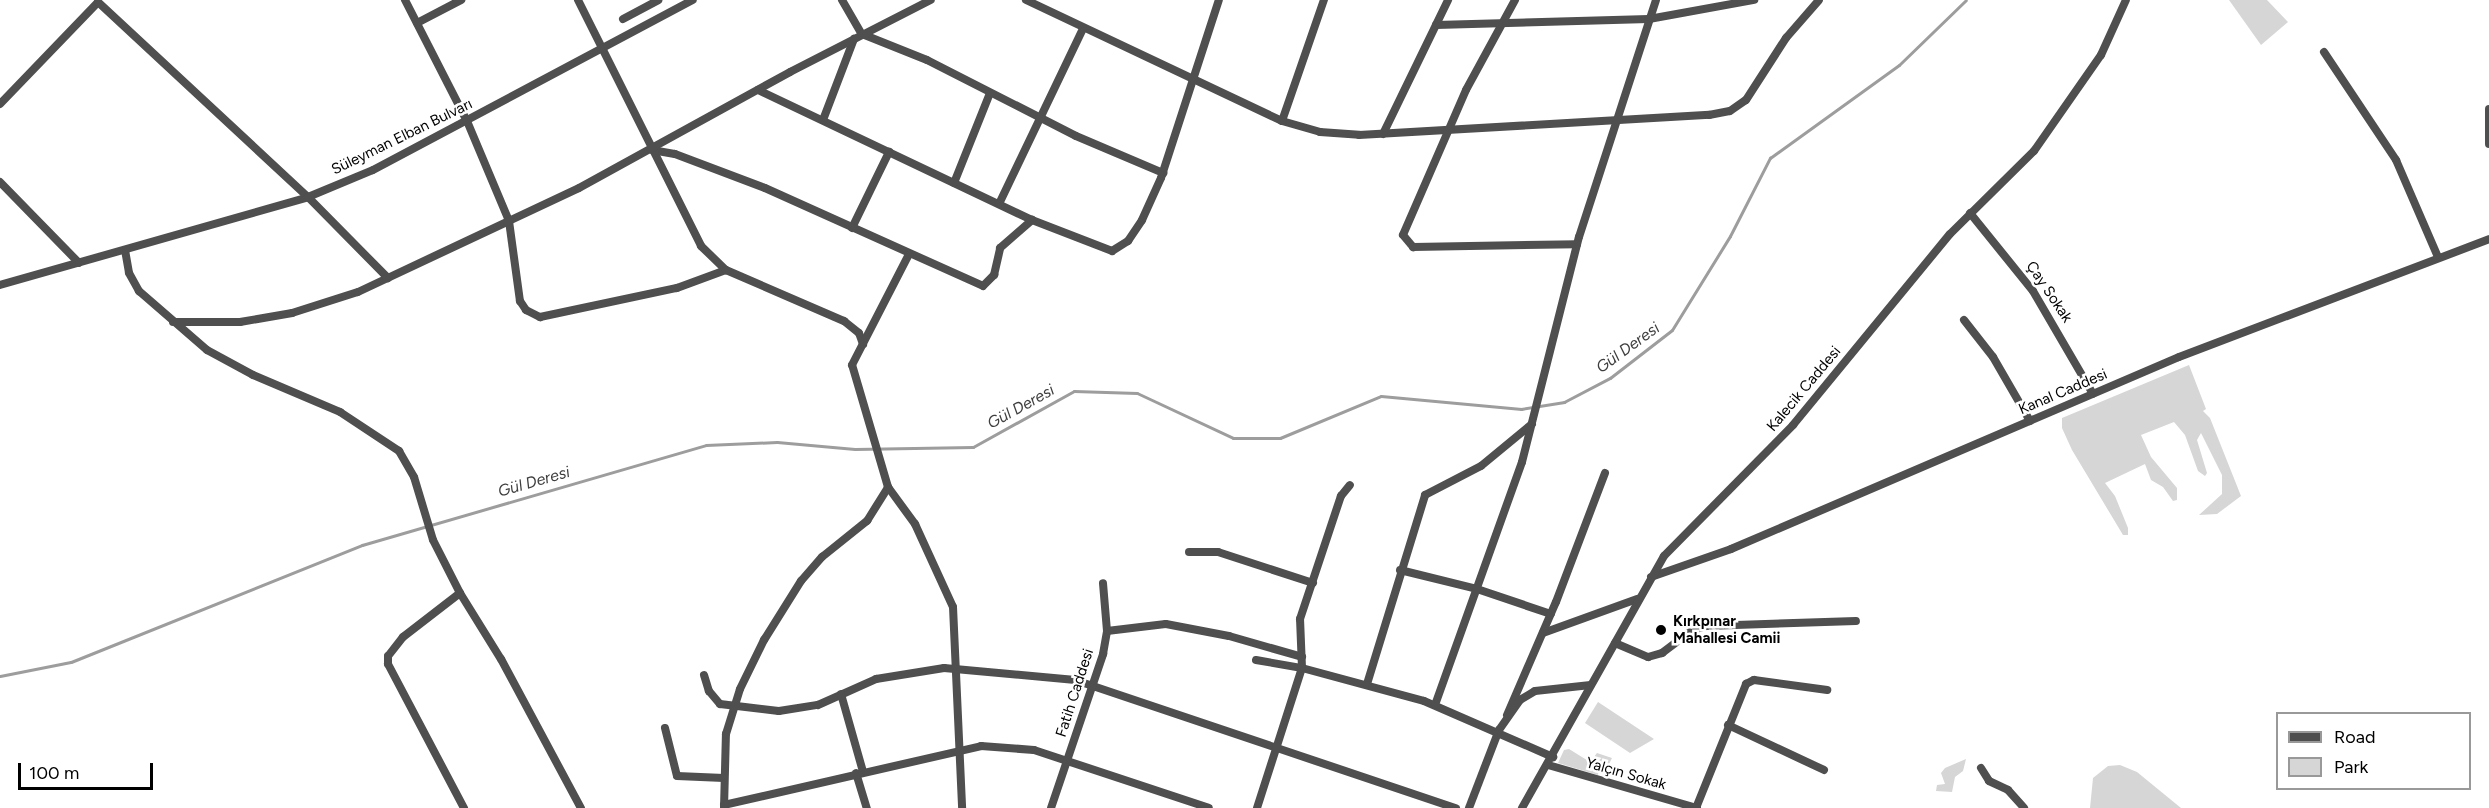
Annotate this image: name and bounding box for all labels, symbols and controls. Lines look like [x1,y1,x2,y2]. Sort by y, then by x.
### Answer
street label: Süleyman Elban Bulvarı [329,95,475,179]
street label: Çay Sokak [2022,258,2076,326]
water label: Gül Deresi [1593,319,1663,377]
street label: Kalecik Caddesi [1763,343,1845,435]
street label: Kanal Caddesi [2016,365,2110,419]
water label: Gül Deresi [984,381,1058,433]
water label: Gül Deresi [496,463,572,501]
place label: Kırkpınar Mahallesi Camii [1673,612,1780,647]
marker: Kırkpınar Mahallesi Camii [1654,623,1668,637]
street label: Fatih Caddesi [1052,647,1098,739]
legend [2276,712,2471,790]
text: Road [2334,726,2375,748]
scale bar [21,751,156,789]
street label: Yalçın Sokak [1584,754,1668,794]
text: Park [2334,756,2368,778]
text: 100 m [29,762,79,784]

